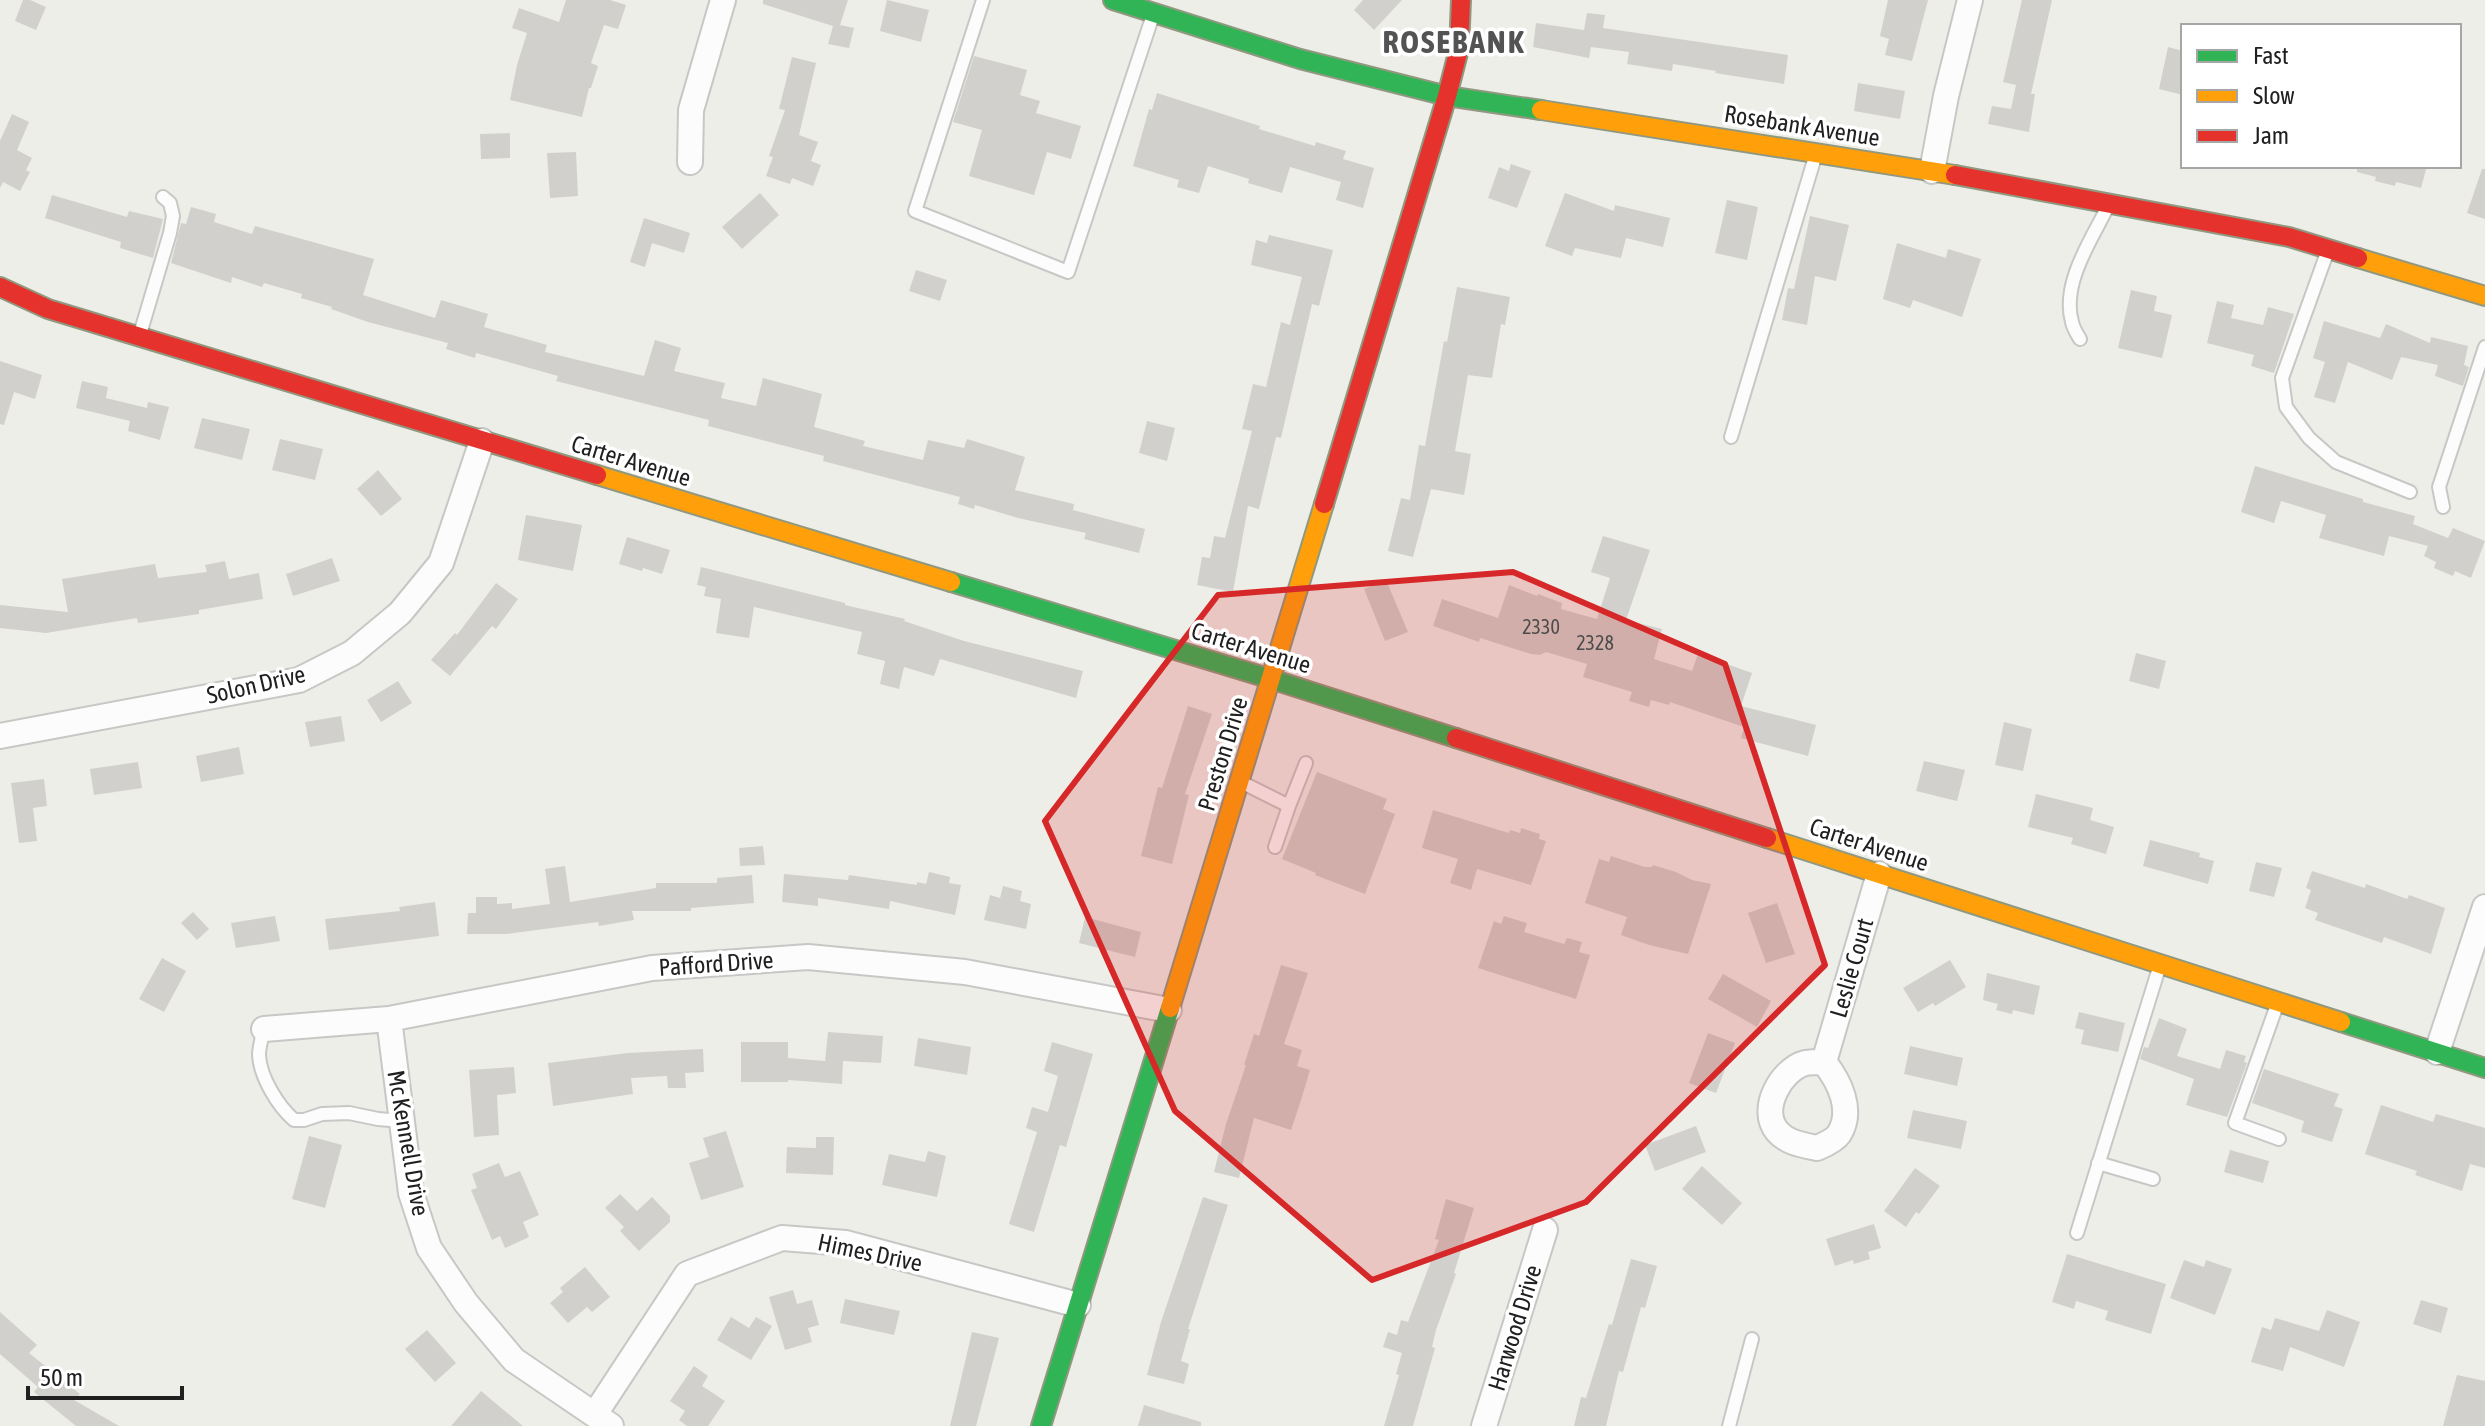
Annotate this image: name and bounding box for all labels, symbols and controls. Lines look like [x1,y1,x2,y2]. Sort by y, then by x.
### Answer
district label: ROSEBANK [1383,23,1525,60]
legend [2181,24,2461,168]
text: Fast [2253,42,2289,69]
text: Slow [2253,82,2295,109]
street label: Rosebank Avenue [1722,100,1882,151]
text: Jam [2253,122,2289,149]
street label: Carter Avenue [568,430,694,491]
house number: 2330 [1522,615,1560,638]
street label: Carter Avenue [1188,617,1314,678]
house number: 2328 [1576,631,1614,654]
street label: Solon Drive [204,660,308,709]
street label: Preston Drive [1192,694,1253,814]
street label: Carter Avenue [1806,813,1932,876]
street label: Leslie Court [1824,915,1879,1021]
street label: Pafford Drive [658,946,774,981]
street label: Mc Kennell Drive [382,1068,435,1218]
street label: Himes Drive [815,1228,925,1277]
street label: Harwood Drive [1483,1262,1546,1394]
scale bar [28,1350,182,1400]
text: 50 m [40,1364,83,1391]

